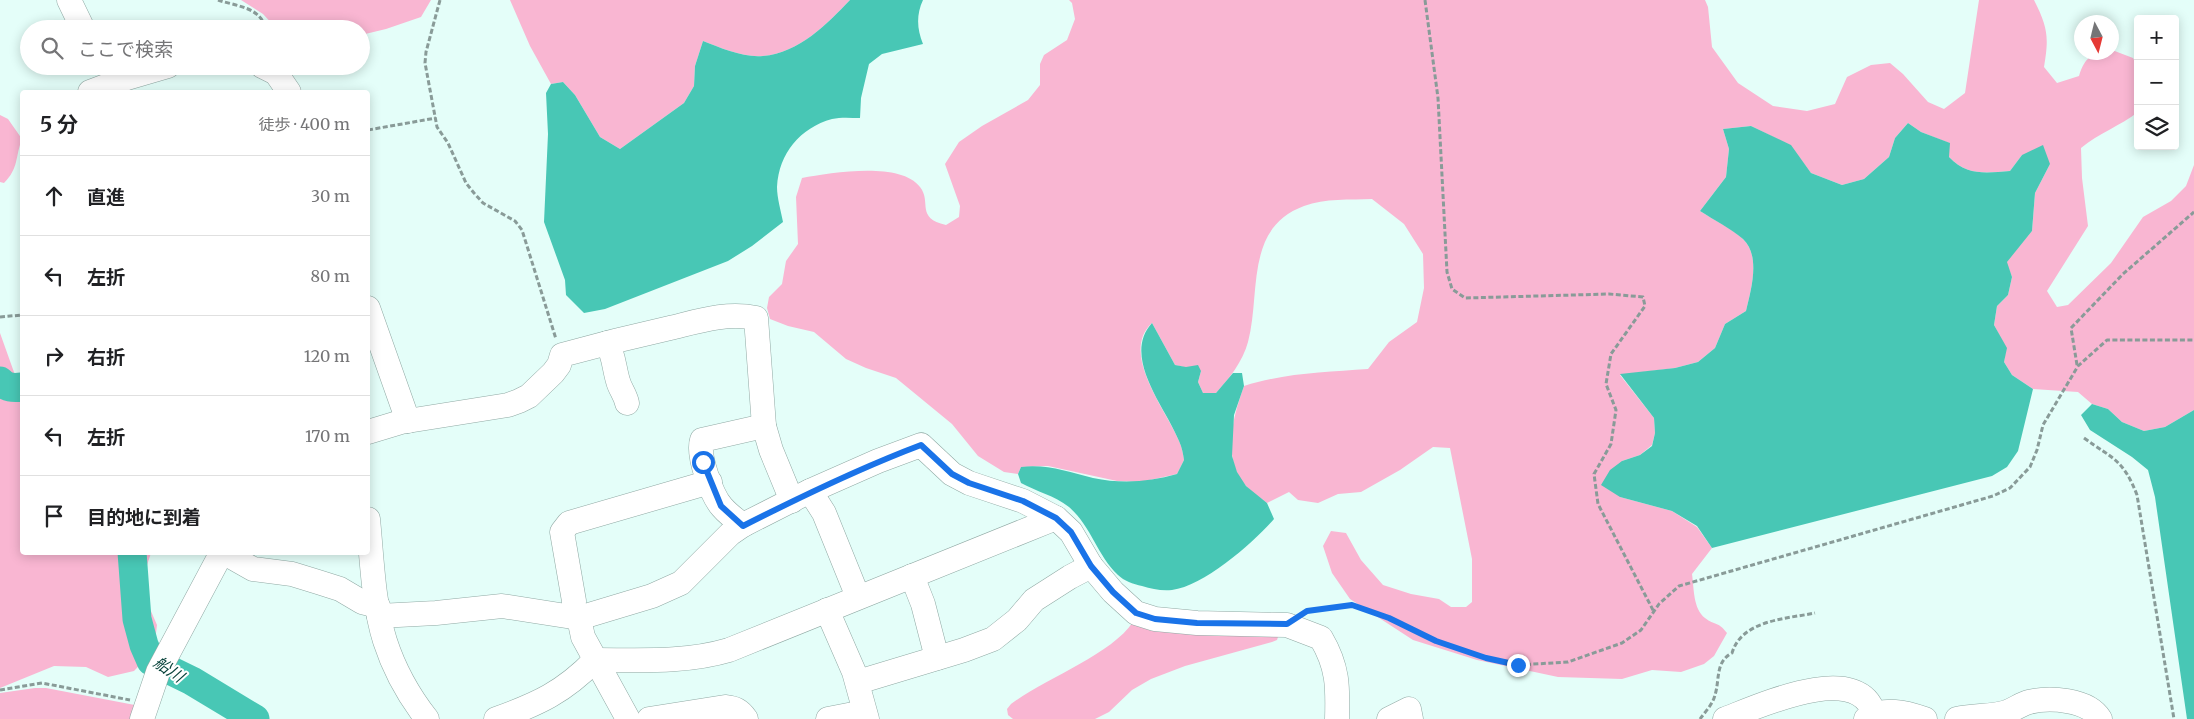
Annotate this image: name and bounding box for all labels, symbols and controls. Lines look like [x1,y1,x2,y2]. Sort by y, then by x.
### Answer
north arrow [2074,15,2119,60]
map controls [2134,15,2179,150]
button: + [2134,15,2179,60]
search box [20,20,370,75]
icon: search [38,34,66,62]
text: ここで検索 [78,37,173,61]
button: − [2134,60,2179,105]
button: layers [2134,105,2179,150]
text: 5 分 [40,111,78,138]
text: 徒歩 · 400 m [258,114,350,134]
icon: ahead [40,182,68,210]
text: 直進 [87,185,125,209]
text: 30 m [311,186,350,206]
icon: left [40,262,68,290]
text: 左折 [87,265,125,289]
text: 80 m [311,266,350,286]
icon: right [40,342,68,370]
text: 右折 [87,345,125,369]
text: 120 m [304,346,350,366]
icon: left [40,422,68,450]
text: 左折 [87,425,125,449]
text: 170 m [305,426,350,446]
route start [692,451,715,474]
icon: arrive [40,502,68,530]
text: 目的地に到着 [87,505,201,529]
water label: 船川 [150,652,190,687]
route end [1507,654,1530,677]

